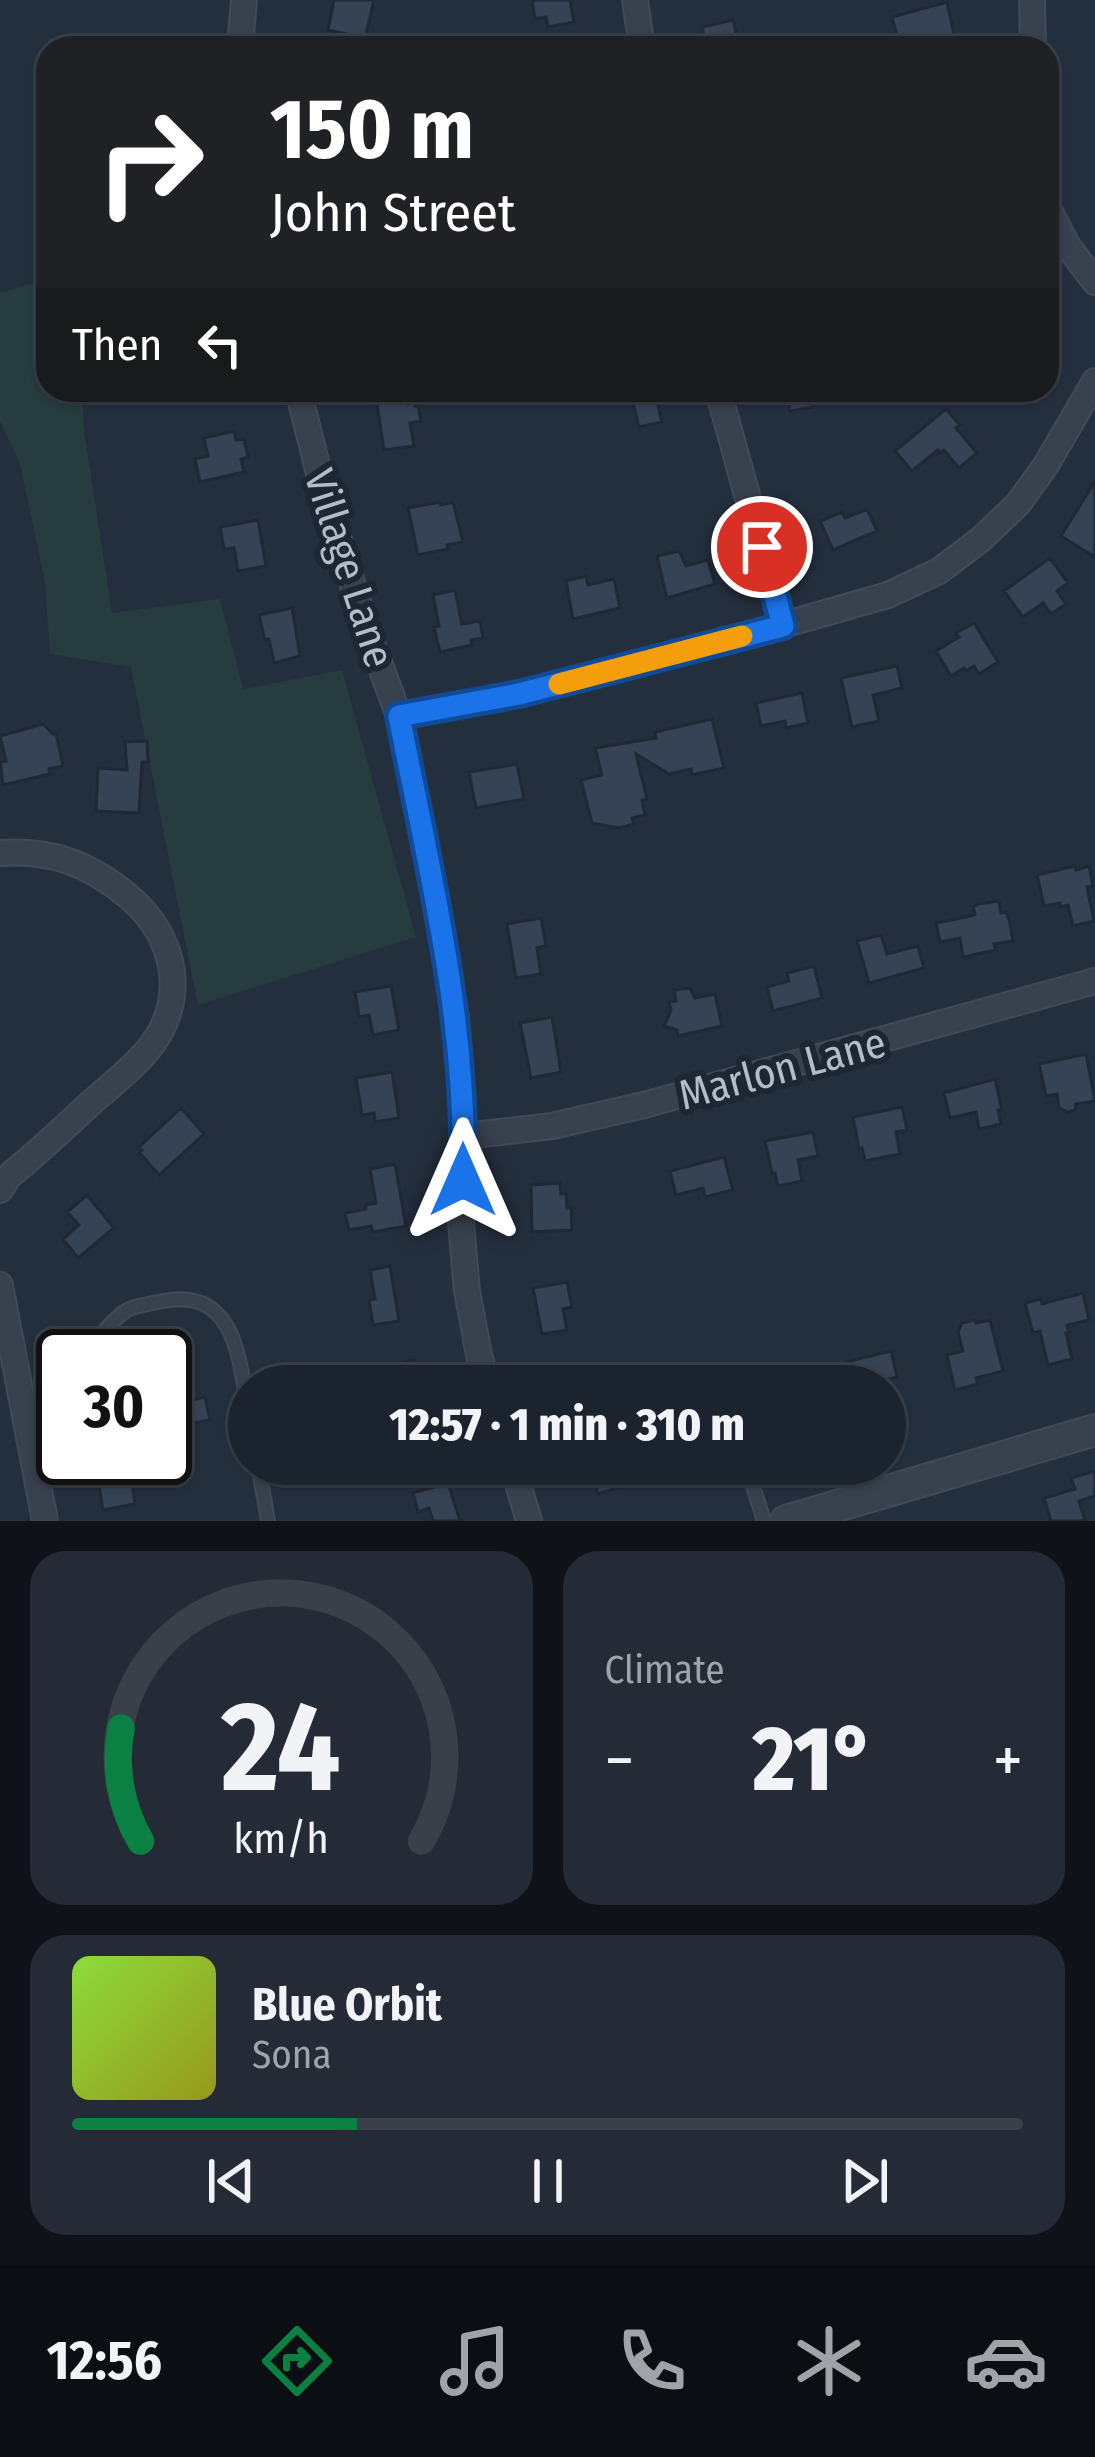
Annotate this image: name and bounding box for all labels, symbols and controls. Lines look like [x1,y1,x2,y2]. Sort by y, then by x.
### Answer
text: 150 m [270,79,474,180]
icon: right [72,84,228,240]
text: John Street [270,181,516,245]
icon: left [187,312,253,378]
text: Then [72,318,163,372]
street label: Village Lane [294,463,405,674]
pin [711,496,813,598]
icon: arrive [729,514,795,580]
street label: Marlon Lane [673,1017,891,1121]
position arrow [400,1117,526,1243]
speed limit sign: 30 [36,1329,192,1485]
text: 12:57 · 1 min · 310 m [389,1398,745,1452]
text: Climate [605,1647,725,1693]
text: 24 [221,1673,341,1823]
text: 21° [753,1706,875,1814]
text: − [605,1721,634,1800]
text: + [993,1721,1023,1800]
text: km/h [233,1813,329,1864]
text: Blue Orbit [252,1978,442,2032]
text: Sona [252,2032,332,2078]
icon: previous [198,2148,264,2214]
icon: pause [515,2148,581,2214]
icon: next [832,2148,898,2214]
icon: directions [255,2319,339,2403]
icon: music [433,2319,517,2403]
icon: phone [610,2319,694,2403]
icon: climate [787,2319,871,2403]
icon: car [964,2319,1048,2403]
text: 12:56 [47,2329,162,2393]

